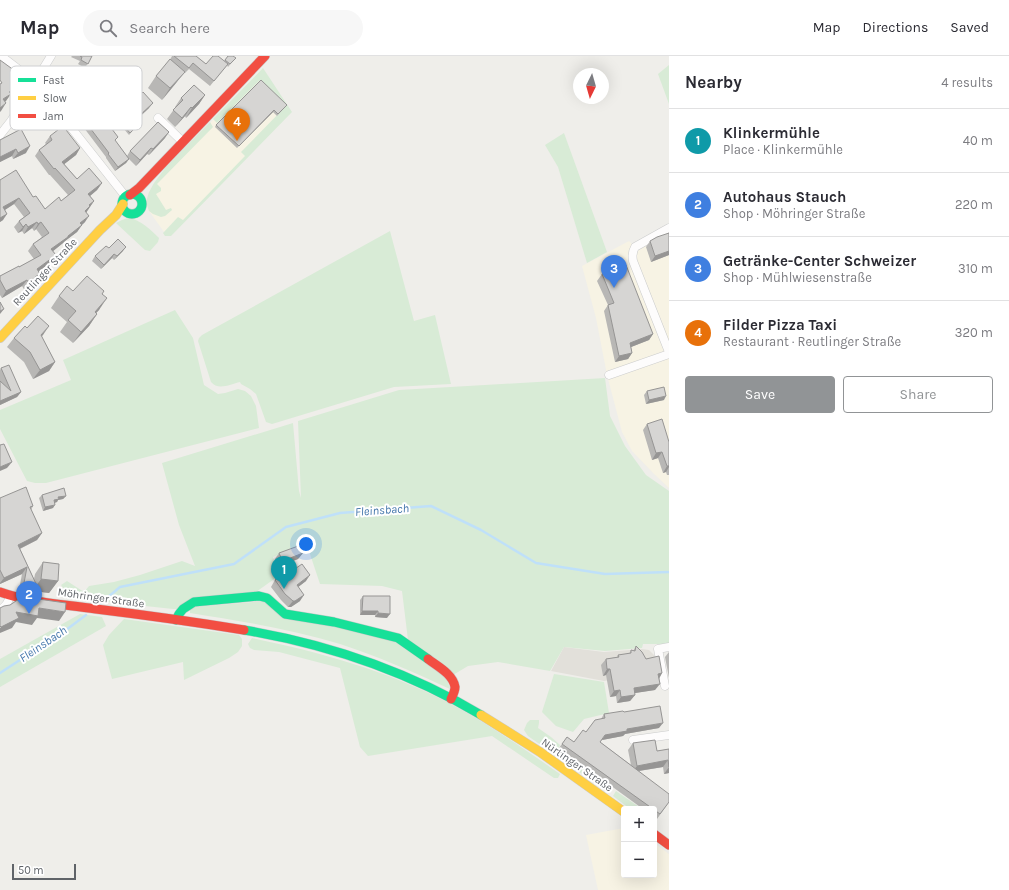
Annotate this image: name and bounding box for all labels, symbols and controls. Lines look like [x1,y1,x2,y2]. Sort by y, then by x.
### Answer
search box [83,10,363,46]
text: Map [20,17,59,39]
icon: search [97,17,119,39]
text: Search here [129,19,210,37]
text: Map [813,19,841,36]
text: Directions [863,19,928,36]
text: Saved [950,19,989,36]
legend [10,66,142,130]
north arrow [573,68,609,104]
text: Nearby [685,72,742,92]
text: Fast [43,74,64,87]
text: 4 results [941,75,993,90]
text: Slow [43,92,67,105]
pin: 4 [224,108,250,141]
text: Jam [43,110,64,123]
text: Klinkermühle [723,124,820,142]
text: 1 [696,133,700,148]
text: 40 m [963,133,993,148]
text: Place · Klinkermühle [723,142,843,157]
text: Autohaus Stauch [723,188,846,206]
text: 2 [694,197,702,212]
text: 220 m [955,197,993,212]
text: Shop · Möhringer Straße [723,206,865,221]
street label: Reutlinger Straße [10,235,80,309]
text: Getränke-Center Schweizer [723,252,916,270]
pin: 3 [601,255,627,288]
text: 3 [694,261,702,276]
text: 310 m [958,261,993,276]
text: Shop · Mühlwiesenstraße [723,270,872,285]
text: Filder Pizza Taxi [723,316,837,334]
text: 4 [694,325,702,340]
text: 320 m [955,325,993,340]
text: Restaurant · Reutlinger Straße [723,334,901,349]
button: Save [685,376,835,413]
button: Share [843,376,993,413]
water label: Fleinsbach [355,501,409,519]
your location [296,534,316,554]
pin: 1 [271,556,297,589]
pin: 2 [16,581,42,614]
street label: Möhringer Straße [57,585,146,611]
water label: Fleinsbach [17,623,69,665]
street label: Nürtinger Straße [539,736,615,795]
map controls [621,806,657,878]
button: + [621,806,657,842]
button: − [621,842,657,878]
scale bar [12,862,76,881]
text: 50 m [18,864,44,877]

